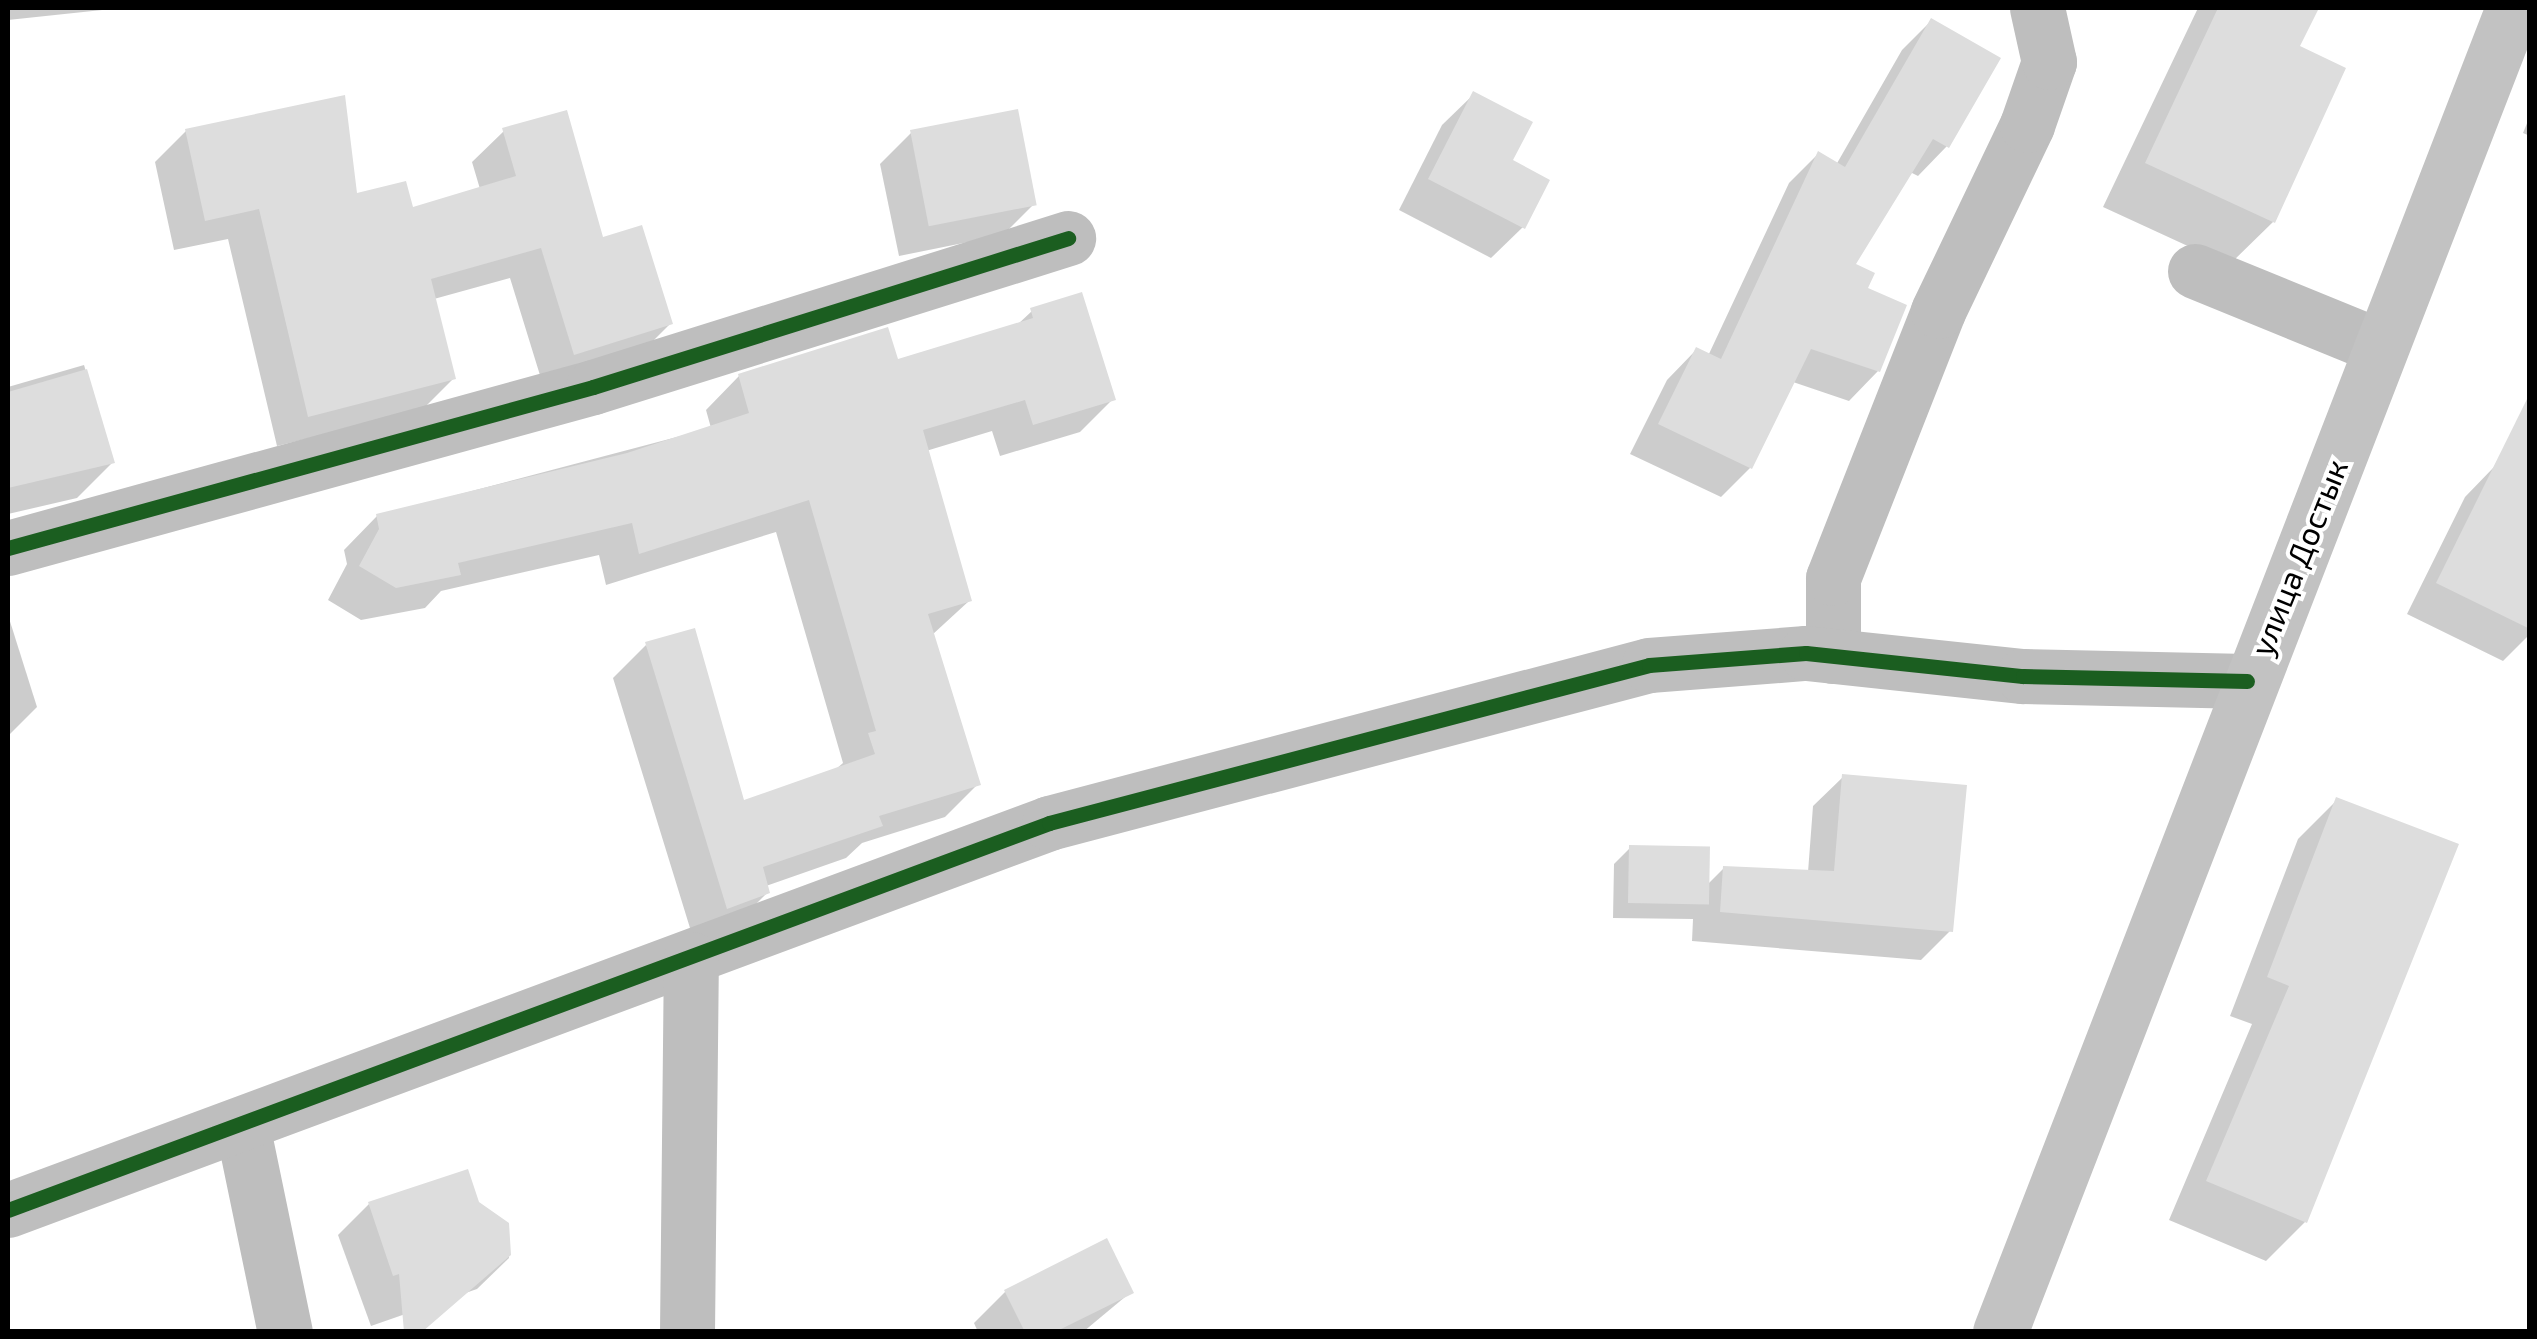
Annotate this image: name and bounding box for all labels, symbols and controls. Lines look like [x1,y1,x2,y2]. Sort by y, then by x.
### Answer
street label: улица Достык [2241,453,2355,661]

